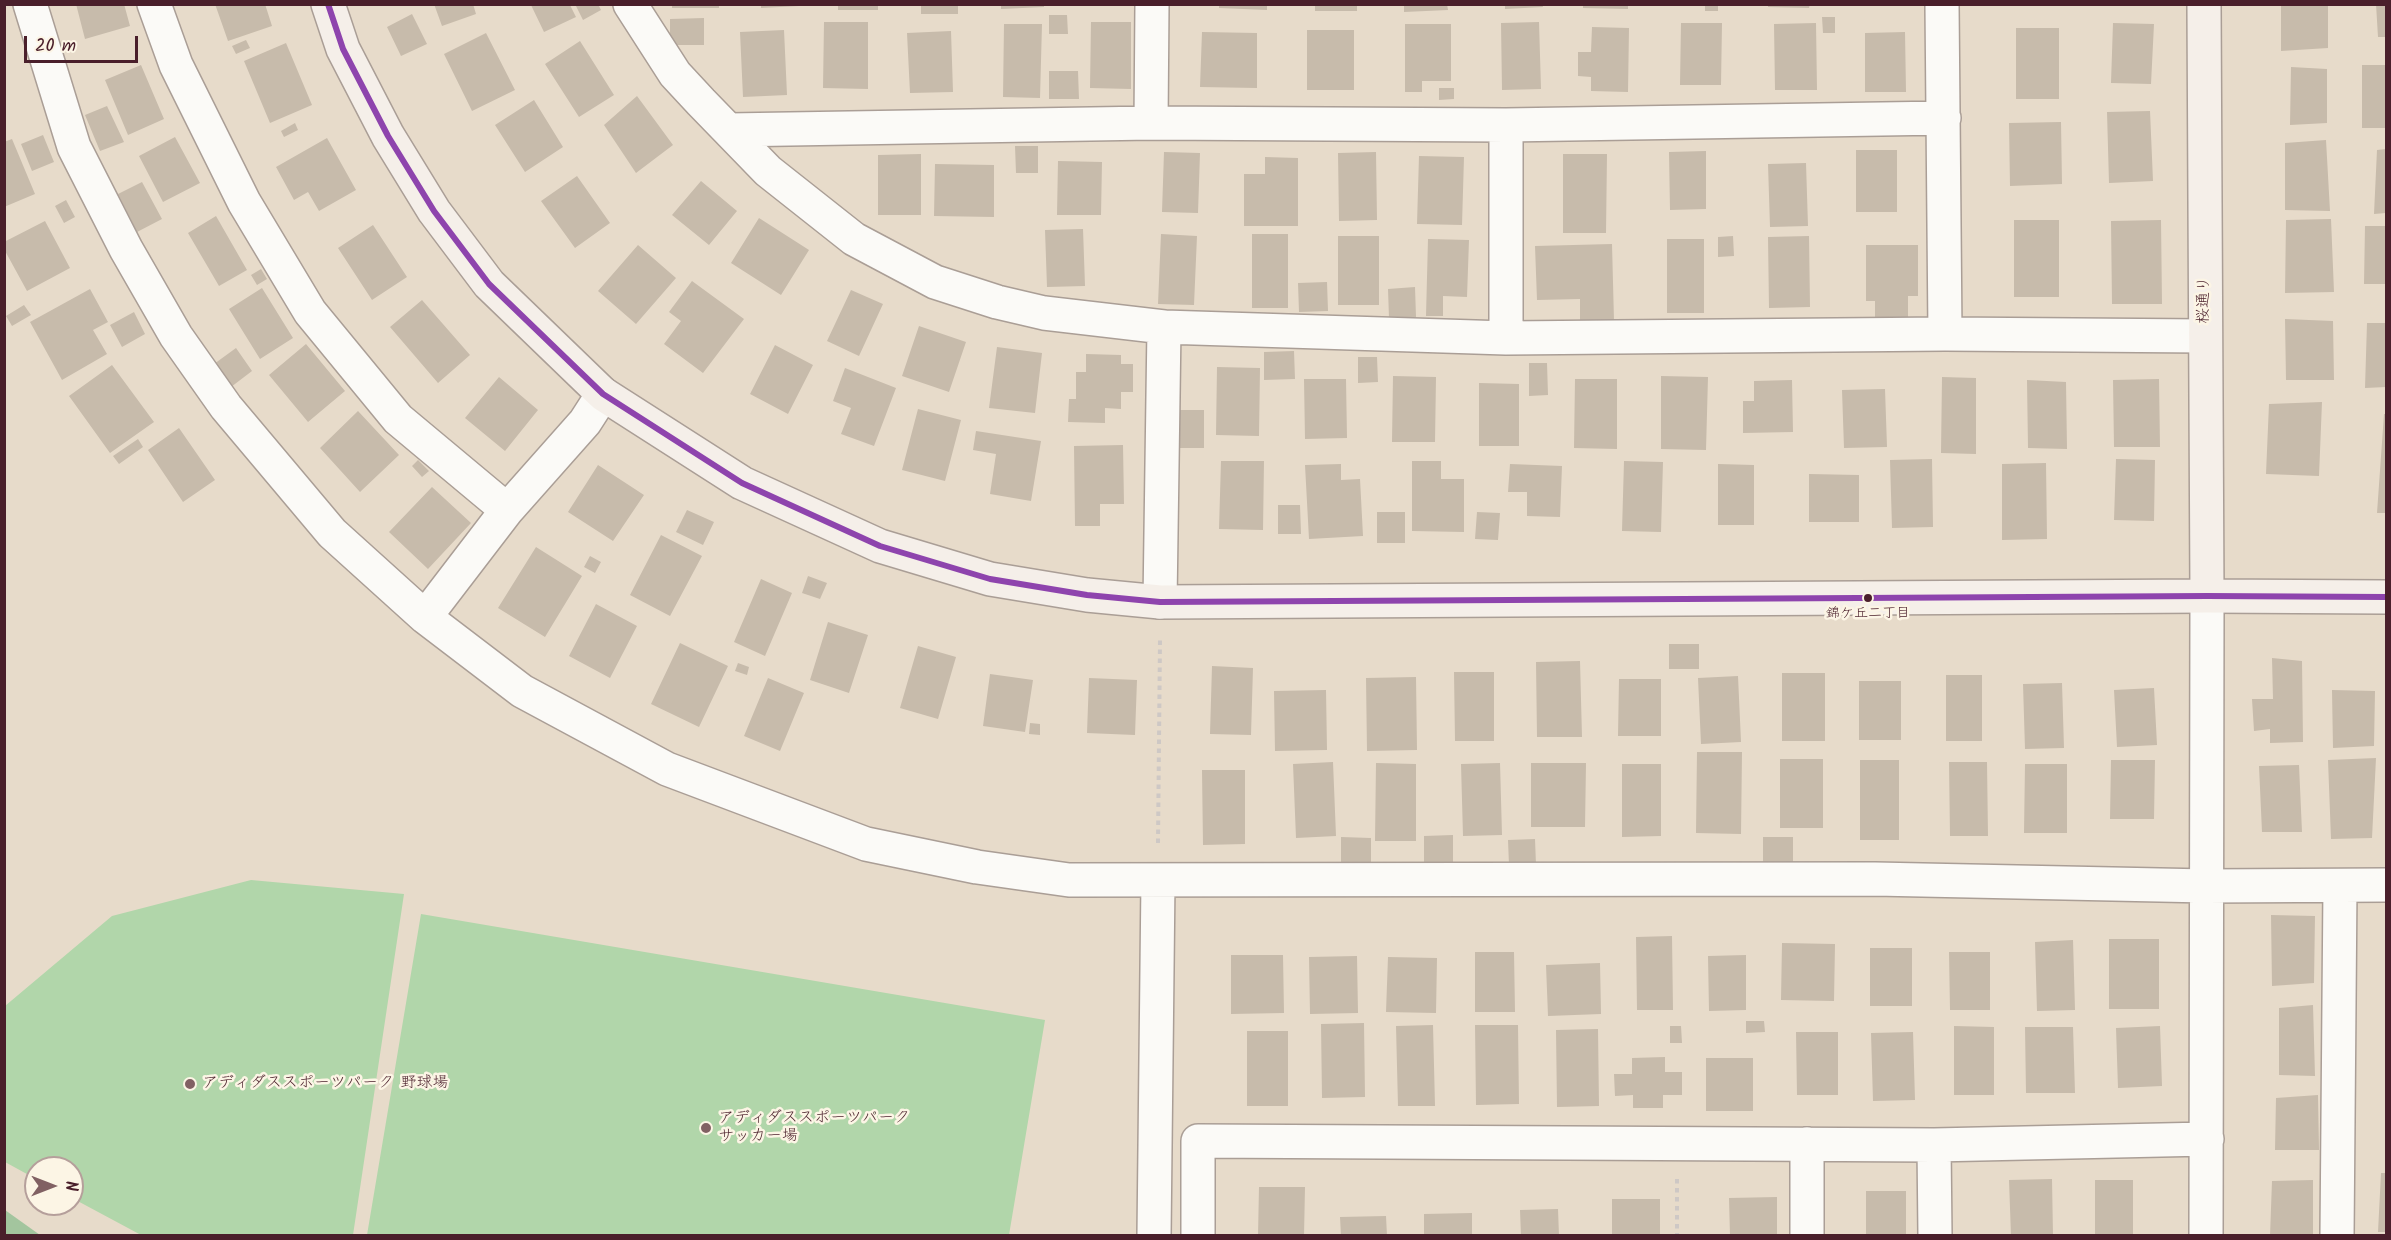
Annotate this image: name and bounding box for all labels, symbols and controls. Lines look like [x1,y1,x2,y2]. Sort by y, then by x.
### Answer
scale bar [27,24,141,62]
text: 20 m [35,32,76,61]
street label: 桜通り [2195,276,2215,324]
marker: 錦ケ丘二丁目 [1862,592,1874,604]
place label: 錦ケ丘二丁目 [1826,607,1910,623]
place label: アディダススポーツパーク 野球場 [202,1074,448,1094]
marker: アディダススポーツパーク 野球場 [183,1077,197,1091]
place label: アディダススポーツパーク サッカー場 [718,1109,910,1147]
marker: アディダススポーツパーク サッカー場 [699,1121,713,1135]
north arrow [24,1156,84,1216]
text: N [58,1181,83,1191]

